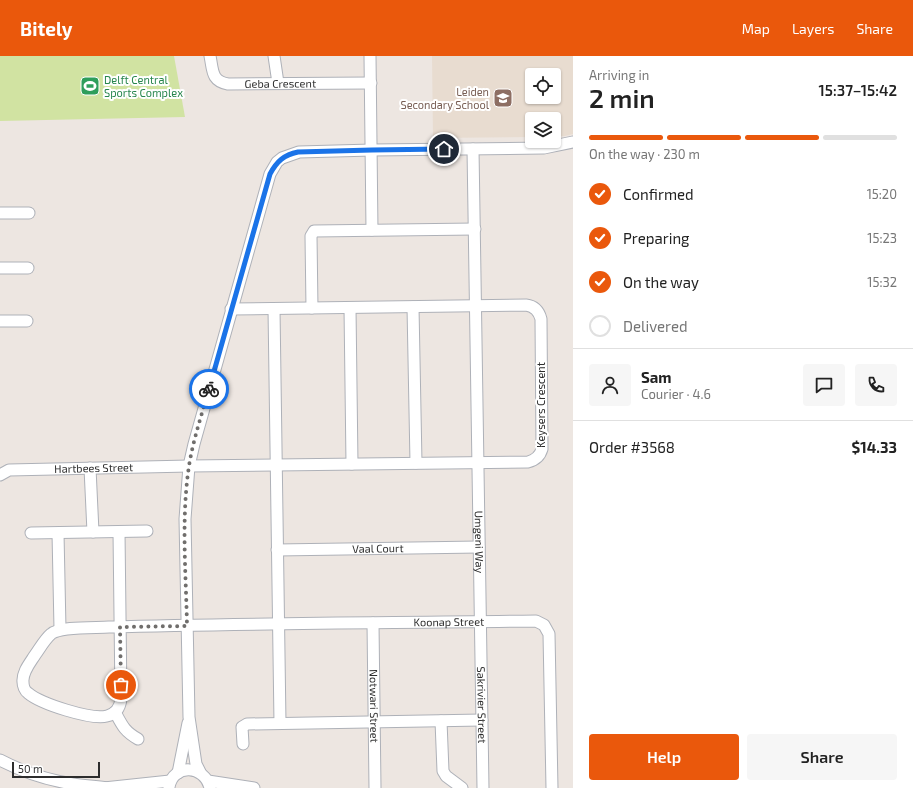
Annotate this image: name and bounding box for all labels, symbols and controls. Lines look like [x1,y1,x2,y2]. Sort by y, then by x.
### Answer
text: Bitely [20,17,72,40]
text: Map [742,20,770,37]
text: Layers [792,20,834,37]
text: Share [856,20,893,37]
text: Arriving in [589,67,649,83]
map controls [525,68,561,148]
button: locate [525,68,561,104]
place label: Delft Central Sports Complex [104,73,183,99]
sports icon: Delft Central Sports Complex [79,75,101,97]
street label: Geba Crescent [244,76,316,90]
text: 15:37–15:42 [819,81,897,99]
text: 2 min [589,82,655,113]
place label: Leiden Secondary School [401,85,490,111]
school or university icon: Leiden Secondary School [492,87,514,109]
button: layers [525,112,561,148]
pin [427,132,461,166]
icon: home [433,138,455,160]
text: On the way · 230 m [589,146,700,162]
icon: check [589,183,611,205]
text: Confirmed [623,185,694,203]
text: 15:20 [867,186,897,202]
icon: check [589,227,611,249]
text: Preparing [623,229,689,247]
text: 15:23 [867,230,897,246]
icon: check [589,271,611,293]
text: On the way [623,273,699,291]
text: 15:32 [867,274,897,290]
text: Delivered [623,317,688,335]
street label: Keysers Crescent [534,362,547,448]
button: person [589,364,631,406]
button: chat [803,364,845,406]
button: phone [855,364,897,406]
text: Sam [641,368,672,386]
courier [189,369,229,409]
icon: bike [198,378,220,400]
text: Courier · 4.6 [641,386,711,402]
text: Order #3568 [589,438,675,456]
text: $14.33 [852,438,897,456]
street label: Hartbees Street [54,460,133,475]
street label: Umgeni Way [473,511,487,574]
street label: Vaal Court [352,541,404,555]
street label: Koonap Street [413,615,484,628]
street label: Sakrivier Street [475,666,489,743]
pin [104,668,138,702]
street label: Notwari Street [368,669,381,743]
icon: bag [110,674,132,696]
button: Help [589,734,739,780]
button: Share [747,734,897,780]
scale bar [12,760,100,779]
text: 50 m [18,762,43,775]

